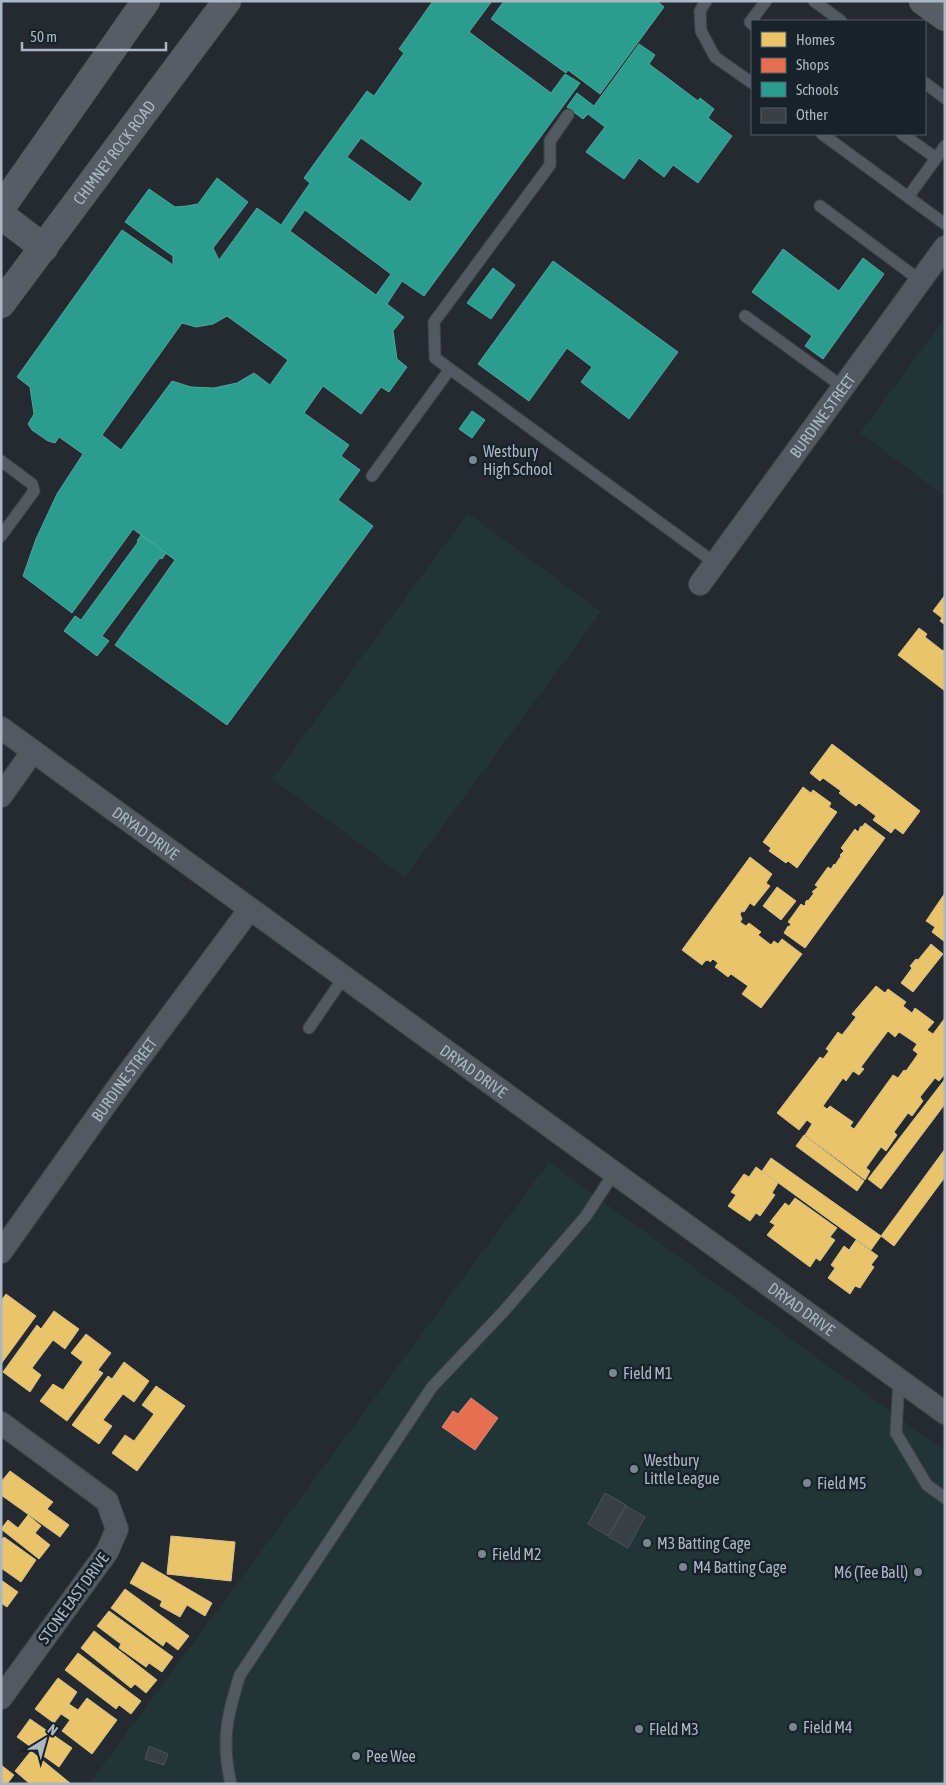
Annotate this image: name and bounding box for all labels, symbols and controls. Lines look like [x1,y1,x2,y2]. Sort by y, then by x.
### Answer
scale bar [22,20,166,52]
legend [751,20,926,135]
text: 50 m [30,28,57,45]
text: Homes [796,31,835,48]
text: Shops [796,56,829,73]
text: Schools [796,81,839,98]
street label: CHIMNEY ROCK ROAD [69,97,159,208]
text: Other [796,106,828,123]
street label: BURDINE STREET [786,370,859,461]
place label: Westbury High School [483,442,553,479]
marker: Westbury High School [467,454,479,466]
street label: DRYAD DRIVE [109,803,183,863]
street label: BURDINE STREET [88,1034,160,1125]
street label: DRYAD DRIVE [437,1041,511,1101]
street label: DRYAD DRIVE [765,1279,838,1339]
place label: Field M1 [623,1364,673,1382]
marker: Field M1 [607,1367,619,1379]
place label: Westbury Little League [644,1451,719,1488]
marker: Westbury Little League [628,1463,640,1475]
place label: Field M5 [817,1474,867,1492]
marker: Field M5 [801,1477,813,1489]
place label: M3 Batting Cage [657,1534,751,1553]
marker: M3 Batting Cage [641,1537,653,1549]
place label: Field M2 [492,1545,542,1563]
marker: Field M2 [476,1548,488,1560]
street label: STONE EAST DRIVE [34,1549,112,1647]
place label: M4 Batting Cage [693,1558,787,1577]
marker: M4 Batting Cage [677,1561,689,1573]
place label: M6 (Tee Ball) [834,1563,908,1582]
marker: M6 (Tee Ball) [912,1566,924,1578]
north arrow [20,1715,70,1765]
place label: Field M4 [803,1718,853,1736]
place label: FIeld M3 [649,1720,699,1738]
text: N [45,1721,61,1738]
marker: Field M4 [787,1721,799,1733]
marker: FIeld M3 [633,1723,645,1735]
place label: Pee Wee [366,1747,416,1765]
marker: Pee Wee [350,1750,362,1762]

